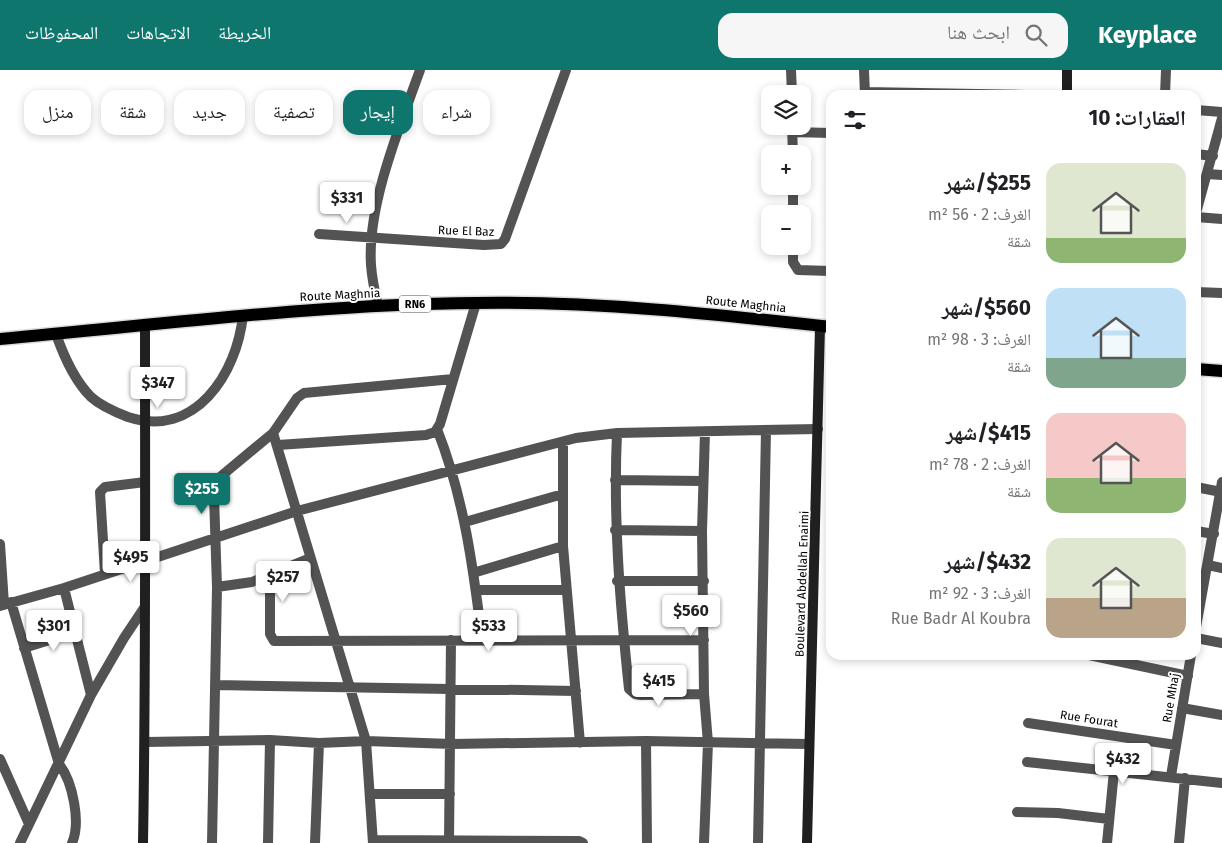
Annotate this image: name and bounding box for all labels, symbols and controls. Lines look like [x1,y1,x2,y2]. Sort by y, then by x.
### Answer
search box [718,13,1068,58]
text: ابحث هنا [947,21,1010,44]
icon: search [1022,21,1050,49]
text: Keyplace [1098,21,1197,49]
text: المحفوظات [25,22,98,44]
text: الاتجاهات [126,22,190,44]
text: الخريطة [218,22,271,44]
map controls [761,85,811,255]
button: layers [761,85,811,135]
chip: منزل [24,90,91,135]
chip: شقة [101,90,164,135]
chip: جديد [174,90,245,135]
chip: تصفية [255,90,333,135]
chip: إيجار [343,90,413,135]
chip: شراء [423,90,490,135]
text: العقارات: 10 [1089,105,1186,131]
icon: filters [841,106,869,134]
button: + [761,145,811,195]
text: $255/شهر [944,170,1031,196]
pin: $331 [317,182,377,224]
icon: home [1086,183,1146,243]
text: $331 [331,188,363,207]
button: − [761,205,811,255]
text: الغرف: 2 · 56 m² [928,205,1031,224]
street label: Rue El Baz [438,223,494,239]
text: شقة [1007,232,1031,251]
street label: Route Maghnia [299,286,381,304]
street label: Route Maghnia [705,293,787,315]
road number: RN6 [399,295,431,312]
text: $560/شهر [942,295,1031,321]
icon: home [1086,308,1146,368]
text: الغرف: 3 · 98 m² [927,330,1031,349]
text: شقة [1007,357,1031,376]
pin: $347 [128,366,188,409]
text: $347 [141,373,175,392]
text: $415/شهر [946,420,1031,446]
icon: home [1086,433,1146,493]
text: الغرف: 2 · 78 m² [929,455,1031,474]
pin: $255 [172,472,232,515]
text: $255 [185,479,219,498]
text: شقة [1007,482,1031,501]
street label: Boulevard Abdellah Enaimi [792,511,812,657]
pin: $495 [101,540,161,583]
text: $495 [113,547,149,566]
text: $432/شهر [944,549,1031,575]
icon: home [1086,558,1146,618]
pin: $257 [253,560,313,603]
text: $257 [267,567,299,586]
text: الغرف: 3 · 92 m² [928,584,1031,603]
pin: $560 [661,594,721,637]
text: $560 [673,601,709,620]
text: Rue Badr Al Koubra [891,609,1031,628]
pin: $301 [24,610,84,652]
pin: $533 [459,610,519,652]
text: $301 [37,616,71,635]
text: $533 [472,616,506,635]
pin: $415 [629,664,689,707]
text: $415 [643,671,675,690]
street label: Rue Mhaj [1160,672,1182,724]
street label: Rue Fourat [1059,708,1120,731]
pin: $432 [1093,742,1153,785]
text: $432 [1106,749,1140,768]

